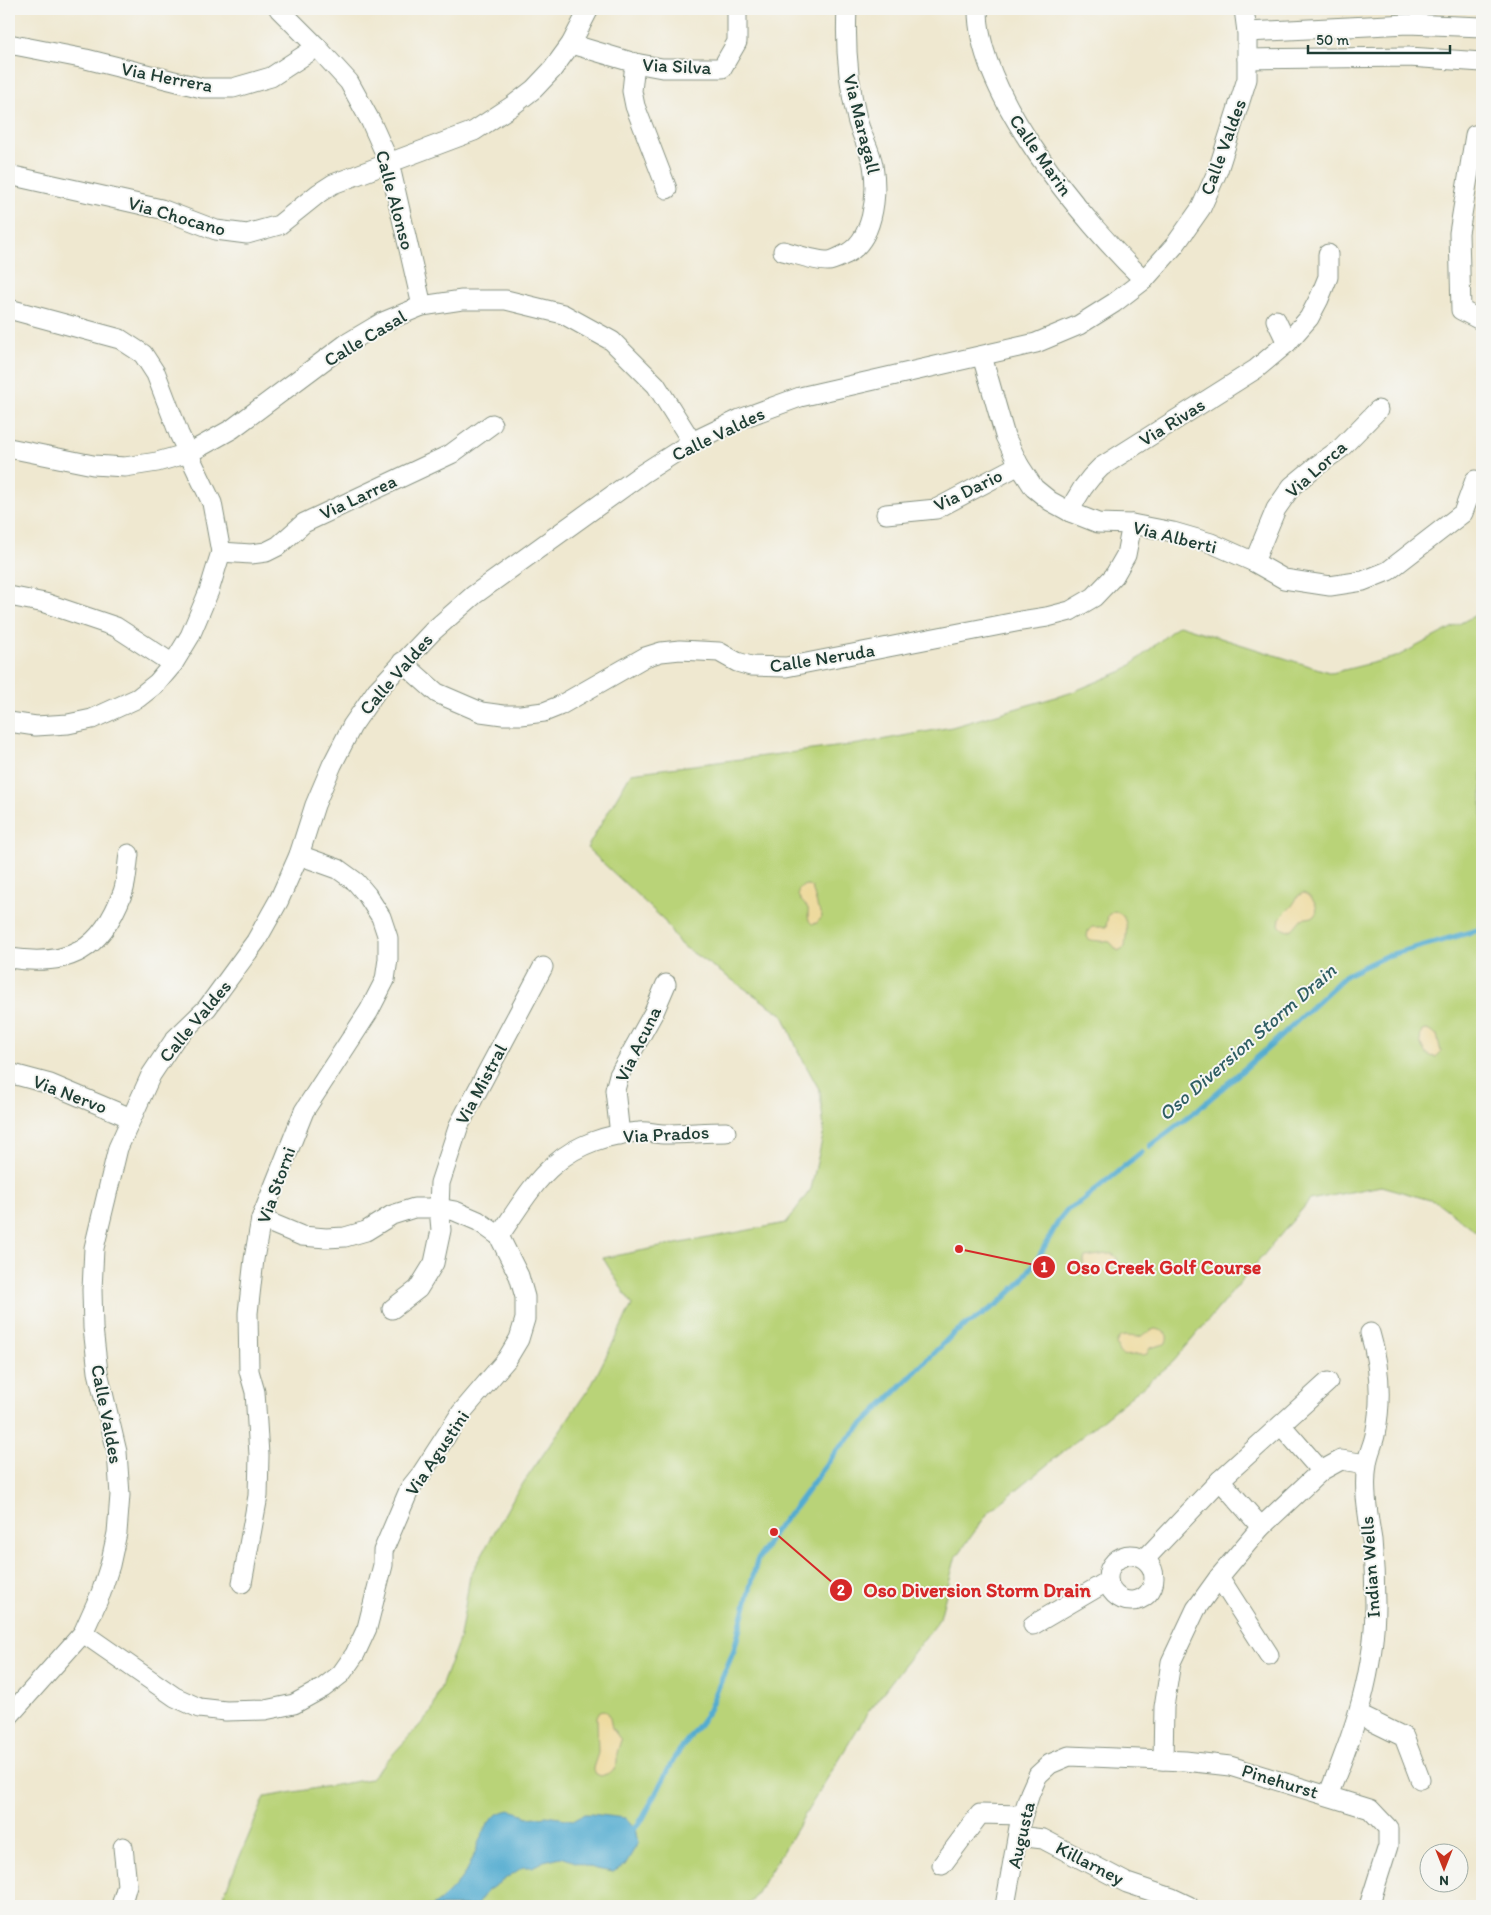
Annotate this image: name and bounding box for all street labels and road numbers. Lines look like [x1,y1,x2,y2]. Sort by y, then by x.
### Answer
street label: Via Silva [642,53,712,79]
street label: Via Herrera [119,57,215,97]
street label: Via Maragall [838,72,886,177]
street label: Calle Valdes [1195,96,1251,198]
street label: Calle Marin [1004,110,1078,201]
street label: Calle Alonso [371,148,419,252]
street label: Via Chocano [125,191,229,241]
street label: Calle Casal [320,304,411,372]
street label: Via Rivas [1135,393,1209,451]
street label: Calle Valdes [668,402,768,466]
street label: Via Lorca [1280,435,1352,503]
street label: Via Dario [930,464,1006,516]
street label: Via Larrea [316,469,400,525]
street label: Via Alberti [1131,515,1219,559]
street label: Calle Valdes [354,629,438,719]
street label: Calle Neruda [768,638,876,678]
street label: Calle Valdes [154,975,236,1067]
street label: Via Acuna [610,1002,666,1086]
street label: Via Mistral [450,1039,512,1128]
street label: Via Nervo [30,1069,110,1119]
street label: Via Prados [622,1120,710,1148]
street label: Via Storni [252,1144,300,1226]
street label: Calle Valdes [86,1362,128,1466]
street label: Via Agustini [400,1406,474,1500]
street label: Indian Wells [1355,1515,1385,1619]
street label: Pinehurst [1239,1758,1321,1804]
street label: Augusta [1002,1799,1040,1871]
street label: Killarney [1052,1836,1128,1890]

